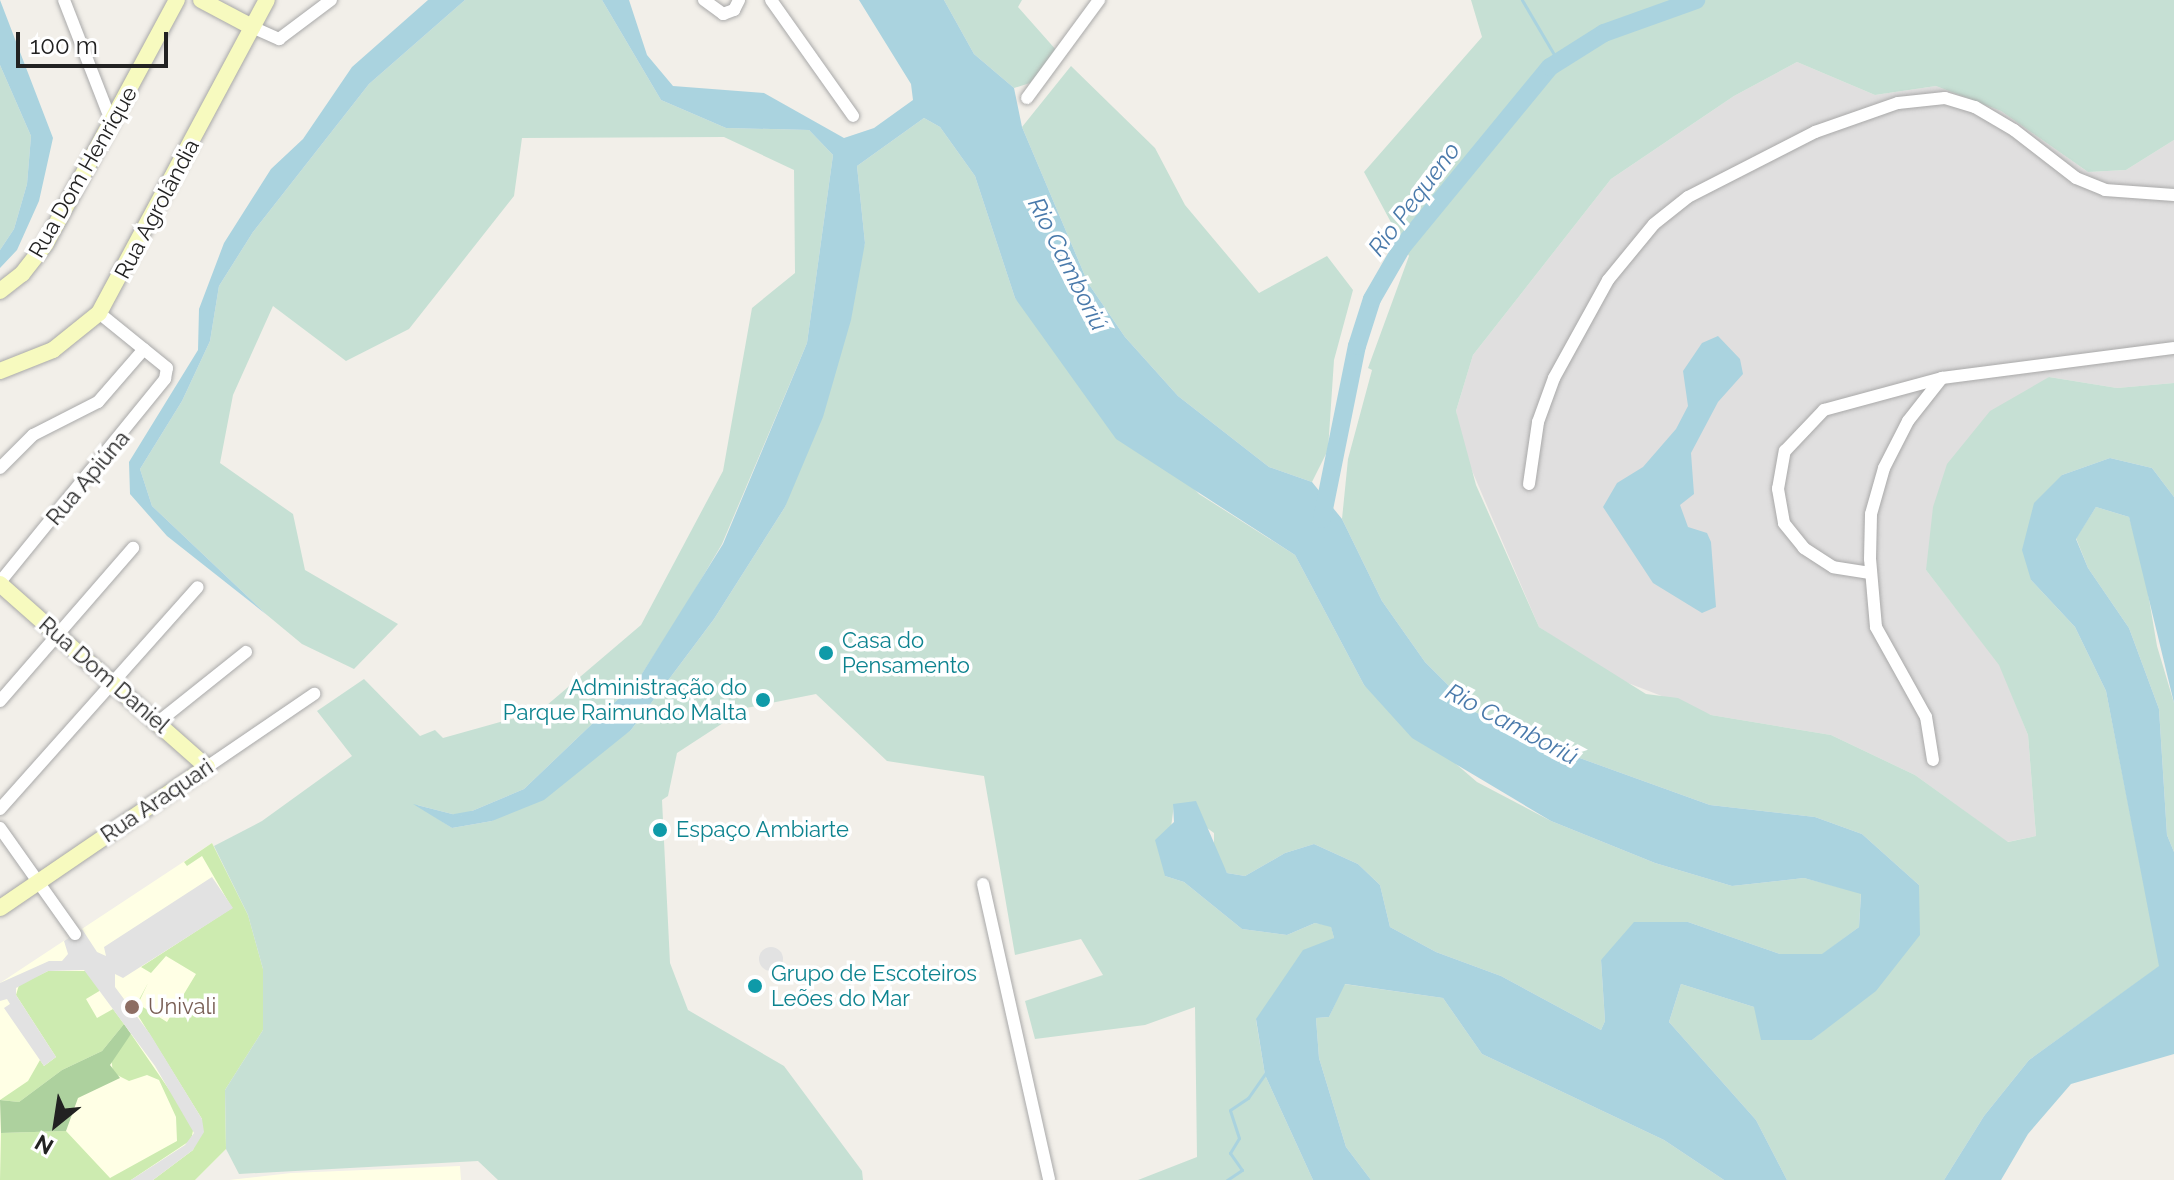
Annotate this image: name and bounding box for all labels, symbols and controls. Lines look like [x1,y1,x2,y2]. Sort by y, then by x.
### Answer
scale bar [20,16,172,66]
text: 100 m [30,31,98,60]
street label: Rua Dom Henrique [23,82,143,262]
street label: Rua Agrolândia [109,134,205,284]
water label: Rio Pequeno [1362,137,1466,261]
water label: Rio Camboriú [1022,192,1114,336]
street label: Rua Apiúna [41,425,135,531]
street label: Rua Dom Daniel [34,611,174,739]
place label: Casa do Pensamento [842,627,970,678]
marker: Casa do Pensamento [817,644,835,662]
place label: Administração do Parque Raimundo Malta [503,674,747,726]
water label: Rio Camboriú [1441,677,1583,771]
marker: Administração do Parque Raimundo Malta [754,691,772,709]
street label: Rua Araquari [96,754,218,848]
place label: Espaço Ambiarte [676,817,849,843]
marker: Espaço Ambiarte [651,821,669,839]
place label: Grupo de Escoteiros Leões do Mar [771,960,977,1012]
marker: Grupo de Escoteiros Leões do Mar [746,977,764,995]
place label: Univali [148,994,216,1020]
marker: Univali [123,998,141,1016]
north arrow [16,1084,96,1164]
text: N [30,1129,58,1160]

